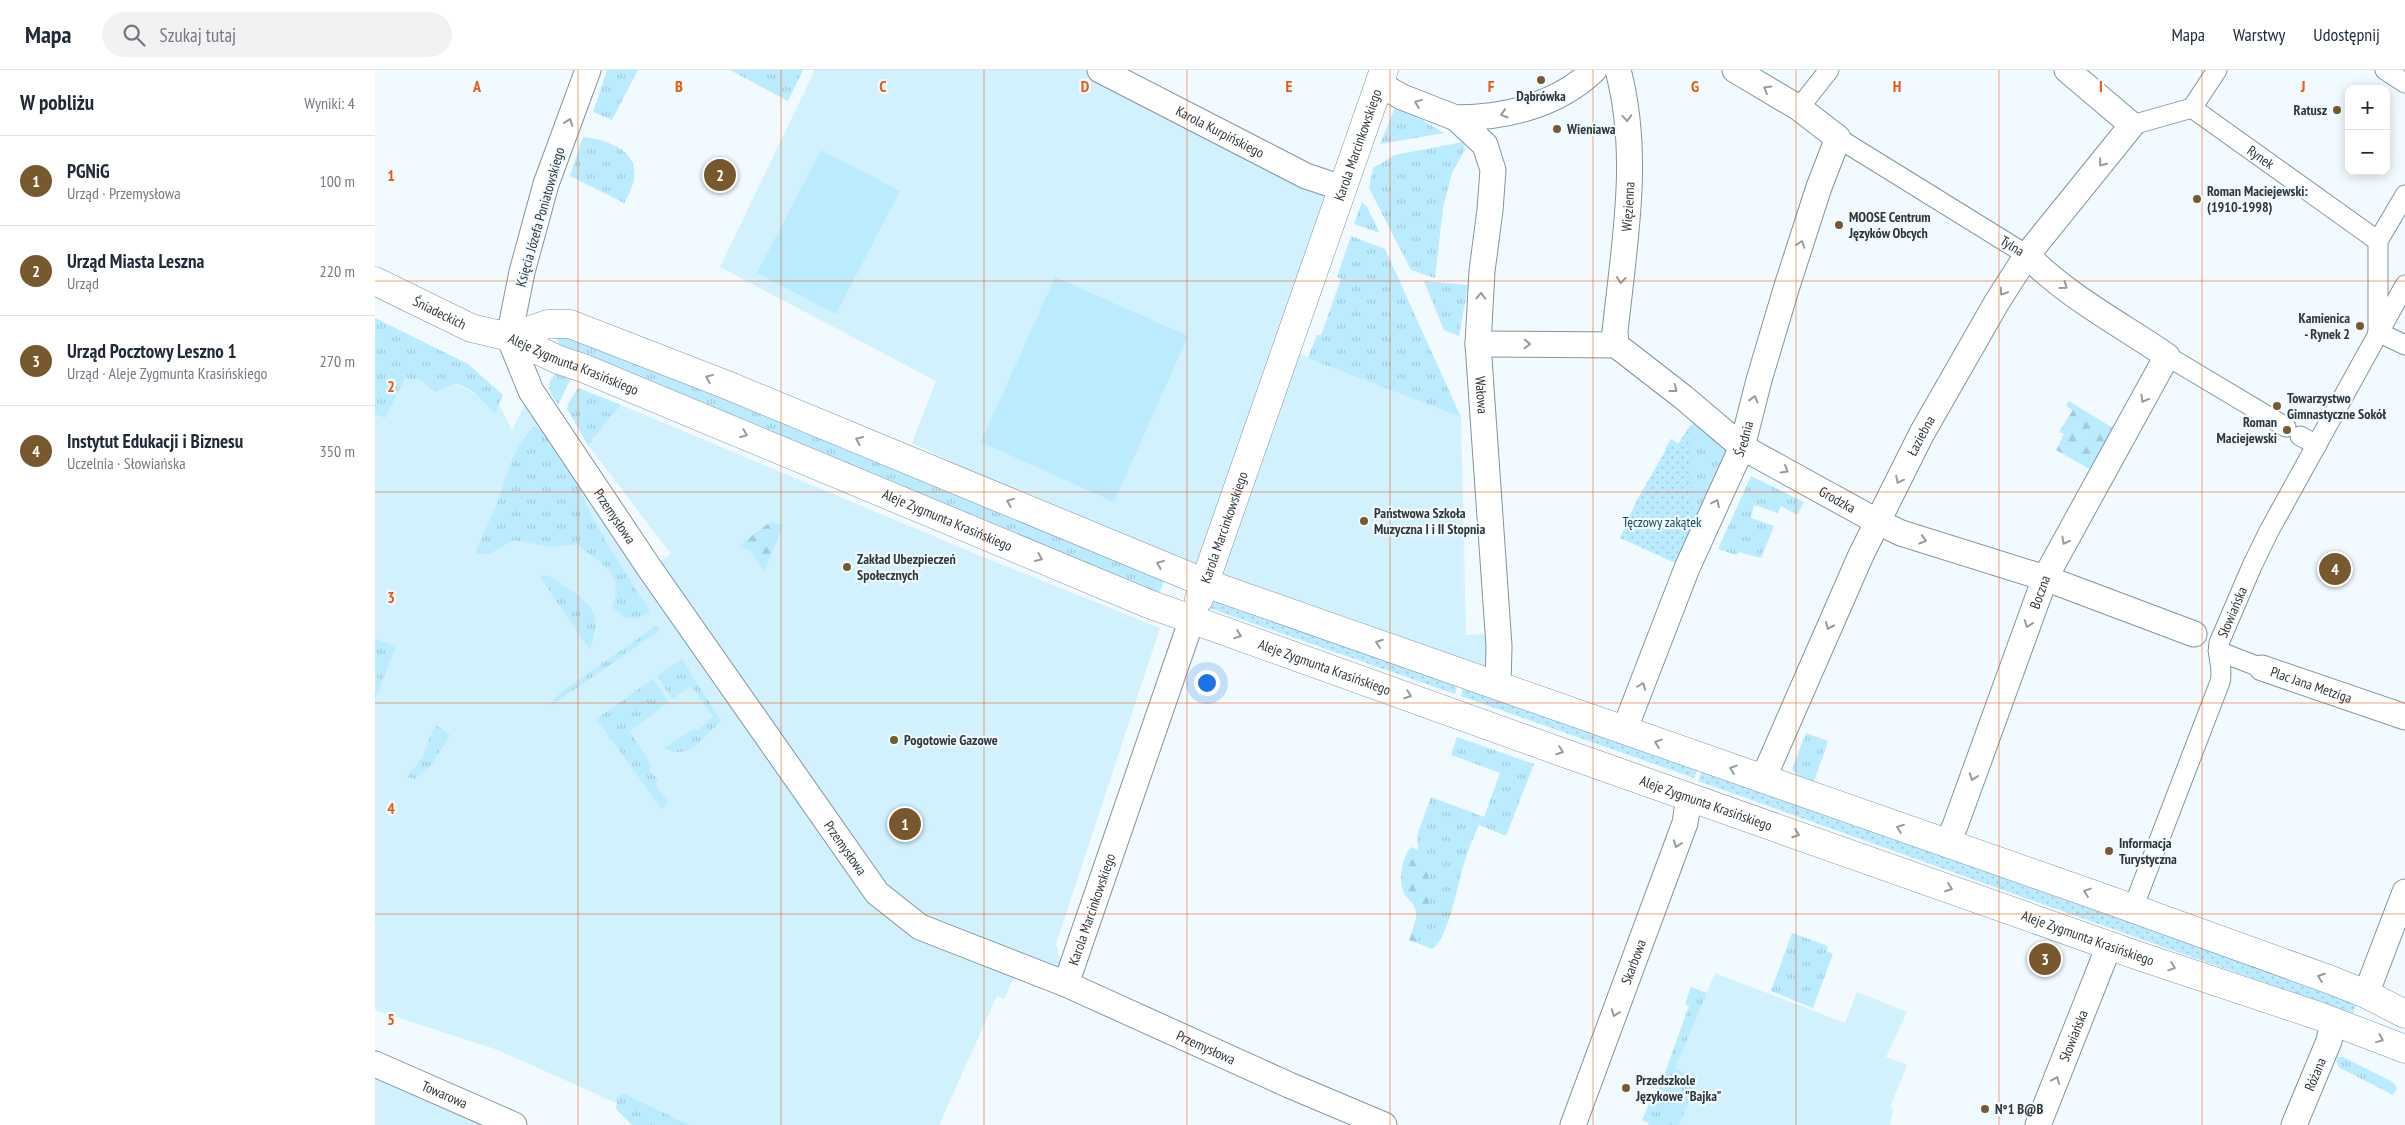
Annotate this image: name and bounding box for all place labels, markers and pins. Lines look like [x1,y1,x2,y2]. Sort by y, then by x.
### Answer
marker: Dąbrówka [1535,74,1547,86]
place label: Dąbrówka [1516,87,1566,105]
place label: Ratusz [2294,101,2327,119]
marker: Ratusz [2331,104,2343,116]
place label: Wieniawa [1566,120,1616,138]
marker: Wieniawa [1551,123,1563,135]
pin: 2 [704,156,736,194]
place label: Roman Maciejewski: (1910-1998) [2207,182,2308,216]
marker: Roman Maciejewski: (1910-1998) [2191,193,2203,205]
place label: MOOSE Centrum Języków Obcych [1848,208,1931,242]
marker: MOOSE Centrum Języków Obcych [1833,219,1845,231]
place label: Kamienica - Rynek 2 [2299,309,2350,343]
marker: Kamienica - Rynek 2 [2354,320,2366,332]
place label: Towarzystwo Gimnastyczne Sokół [2287,389,2386,423]
marker: Towarzystwo Gimnastyczne Sokół [2271,400,2283,412]
place label: Roman Maciejewski [2217,413,2277,447]
marker: Roman Maciejewski [2281,424,2293,436]
place label: Państwowa Szkoła Muzyczna I i II Stopnia [1374,504,1485,538]
marker: Państwowa Szkoła Muzyczna I i II Stopnia [1358,515,1370,527]
place label: Zakład Ubezpieczeń Społecznych [857,550,956,584]
pin: 4 [2319,550,2351,588]
marker: Zakład Ubezpieczeń Społecznych [841,561,853,573]
place label: Pogotowie Gazowe [904,731,998,749]
marker: Pogotowie Gazowe [888,734,900,746]
pin: 1 [889,805,921,843]
place label: Informacja Turystyczna [2119,834,2177,868]
marker: Informacja Turystyczna [2103,845,2115,857]
pin: 3 [2029,940,2061,978]
place label: Przedszkole Językowe "Bajka" [1635,1071,1721,1105]
marker: Przedszkole Językowe "Bajka" [1620,1082,1632,1094]
place label: N°1 B@B [1995,1100,2043,1118]
marker: N°1 B@B [1979,1103,1991,1115]

